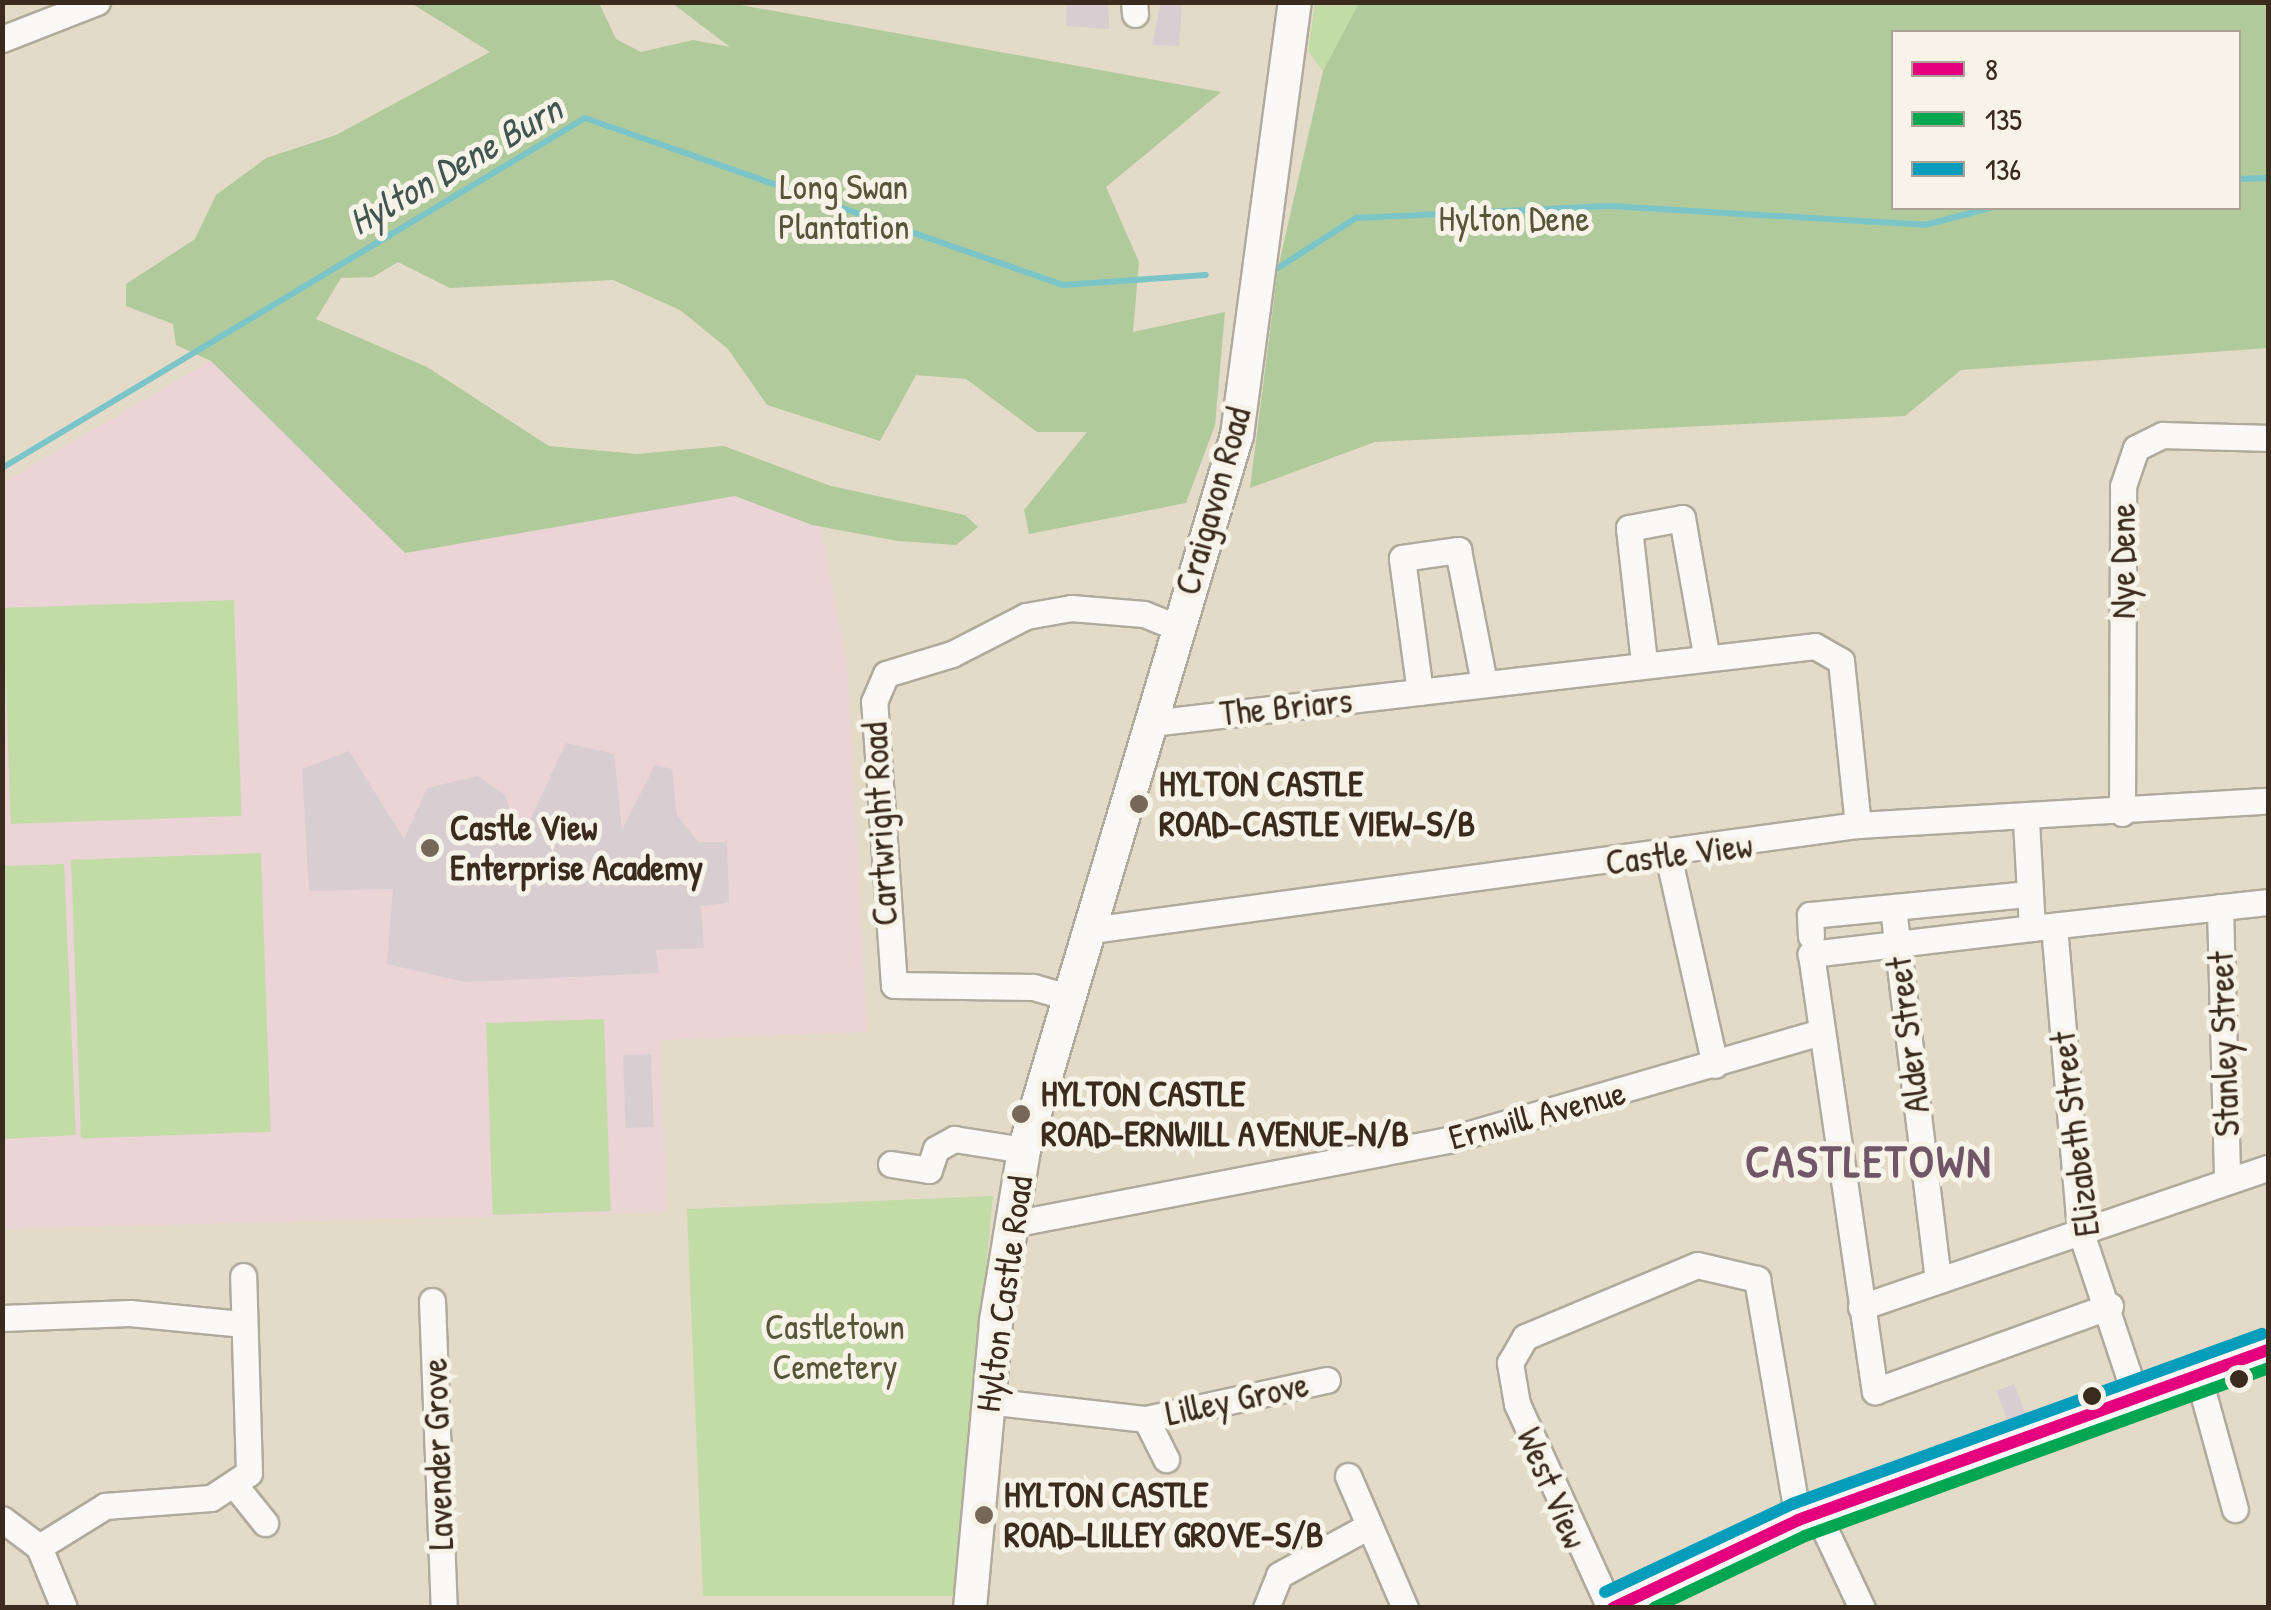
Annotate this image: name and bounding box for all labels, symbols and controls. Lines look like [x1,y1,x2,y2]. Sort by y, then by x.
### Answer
legend [1891,30,2241,210]
text: 8 [1985,49,1998,89]
water label: Hylton Dene Burn [340,86,570,244]
text: 135 [1985,99,2022,139]
text: 136 [1985,149,2021,189]
park label: Long Swan Plantation [778,166,910,248]
park label: Hylton Dene [1439,198,1589,240]
street label: Craigavon Road [1166,403,1260,599]
street label: Nye Dene [2102,503,2144,619]
street label: The Briars [1218,679,1354,735]
street label: Cartwright Road [854,721,906,927]
place label: HYLTON CASTLE ROAD-CASTLE VIEW-S/B [1159,763,1475,845]
marker: HYLTON CASTLE ROAD-CASTLE VIEW-S/B [1128,793,1150,815]
place label: Castle View Enterprise Academy [450,807,703,889]
street label: Castle View [1603,824,1755,884]
marker: Castle View Enterprise Academy [419,837,441,859]
street label: Stanley Street [2200,951,2248,1137]
street label: Alder Street [1878,955,1938,1115]
street label: Elizabeth Street [2042,1029,2108,1239]
street label: Ernwill Avenue [1444,1071,1630,1159]
place label: HYLTON CASTLE ROAD-ERNWILL AVENUE-N/B [1041,1073,1409,1155]
marker: HYLTON CASTLE ROAD-ERNWILL AVENUE-N/B [1010,1103,1032,1125]
district label: CASTLETOWN [1745,1134,1993,1188]
street label: Hylton Castle Road [967,1173,1041,1415]
park label: Castletown Cemetery [765,1306,905,1388]
street label: Lavender Grove [414,1357,462,1551]
street label: Lilley Grove [1162,1363,1312,1435]
unlabelled marker [2229,1369,2249,1389]
unlabelled marker [2082,1386,2102,1406]
street label: West View [1508,1421,1596,1555]
place label: HYLTON CASTLE ROAD-LILLEY GROVE-S/B [1004,1474,1324,1556]
marker: HYLTON CASTLE ROAD-LILLEY GROVE-S/B [973,1504,995,1526]

